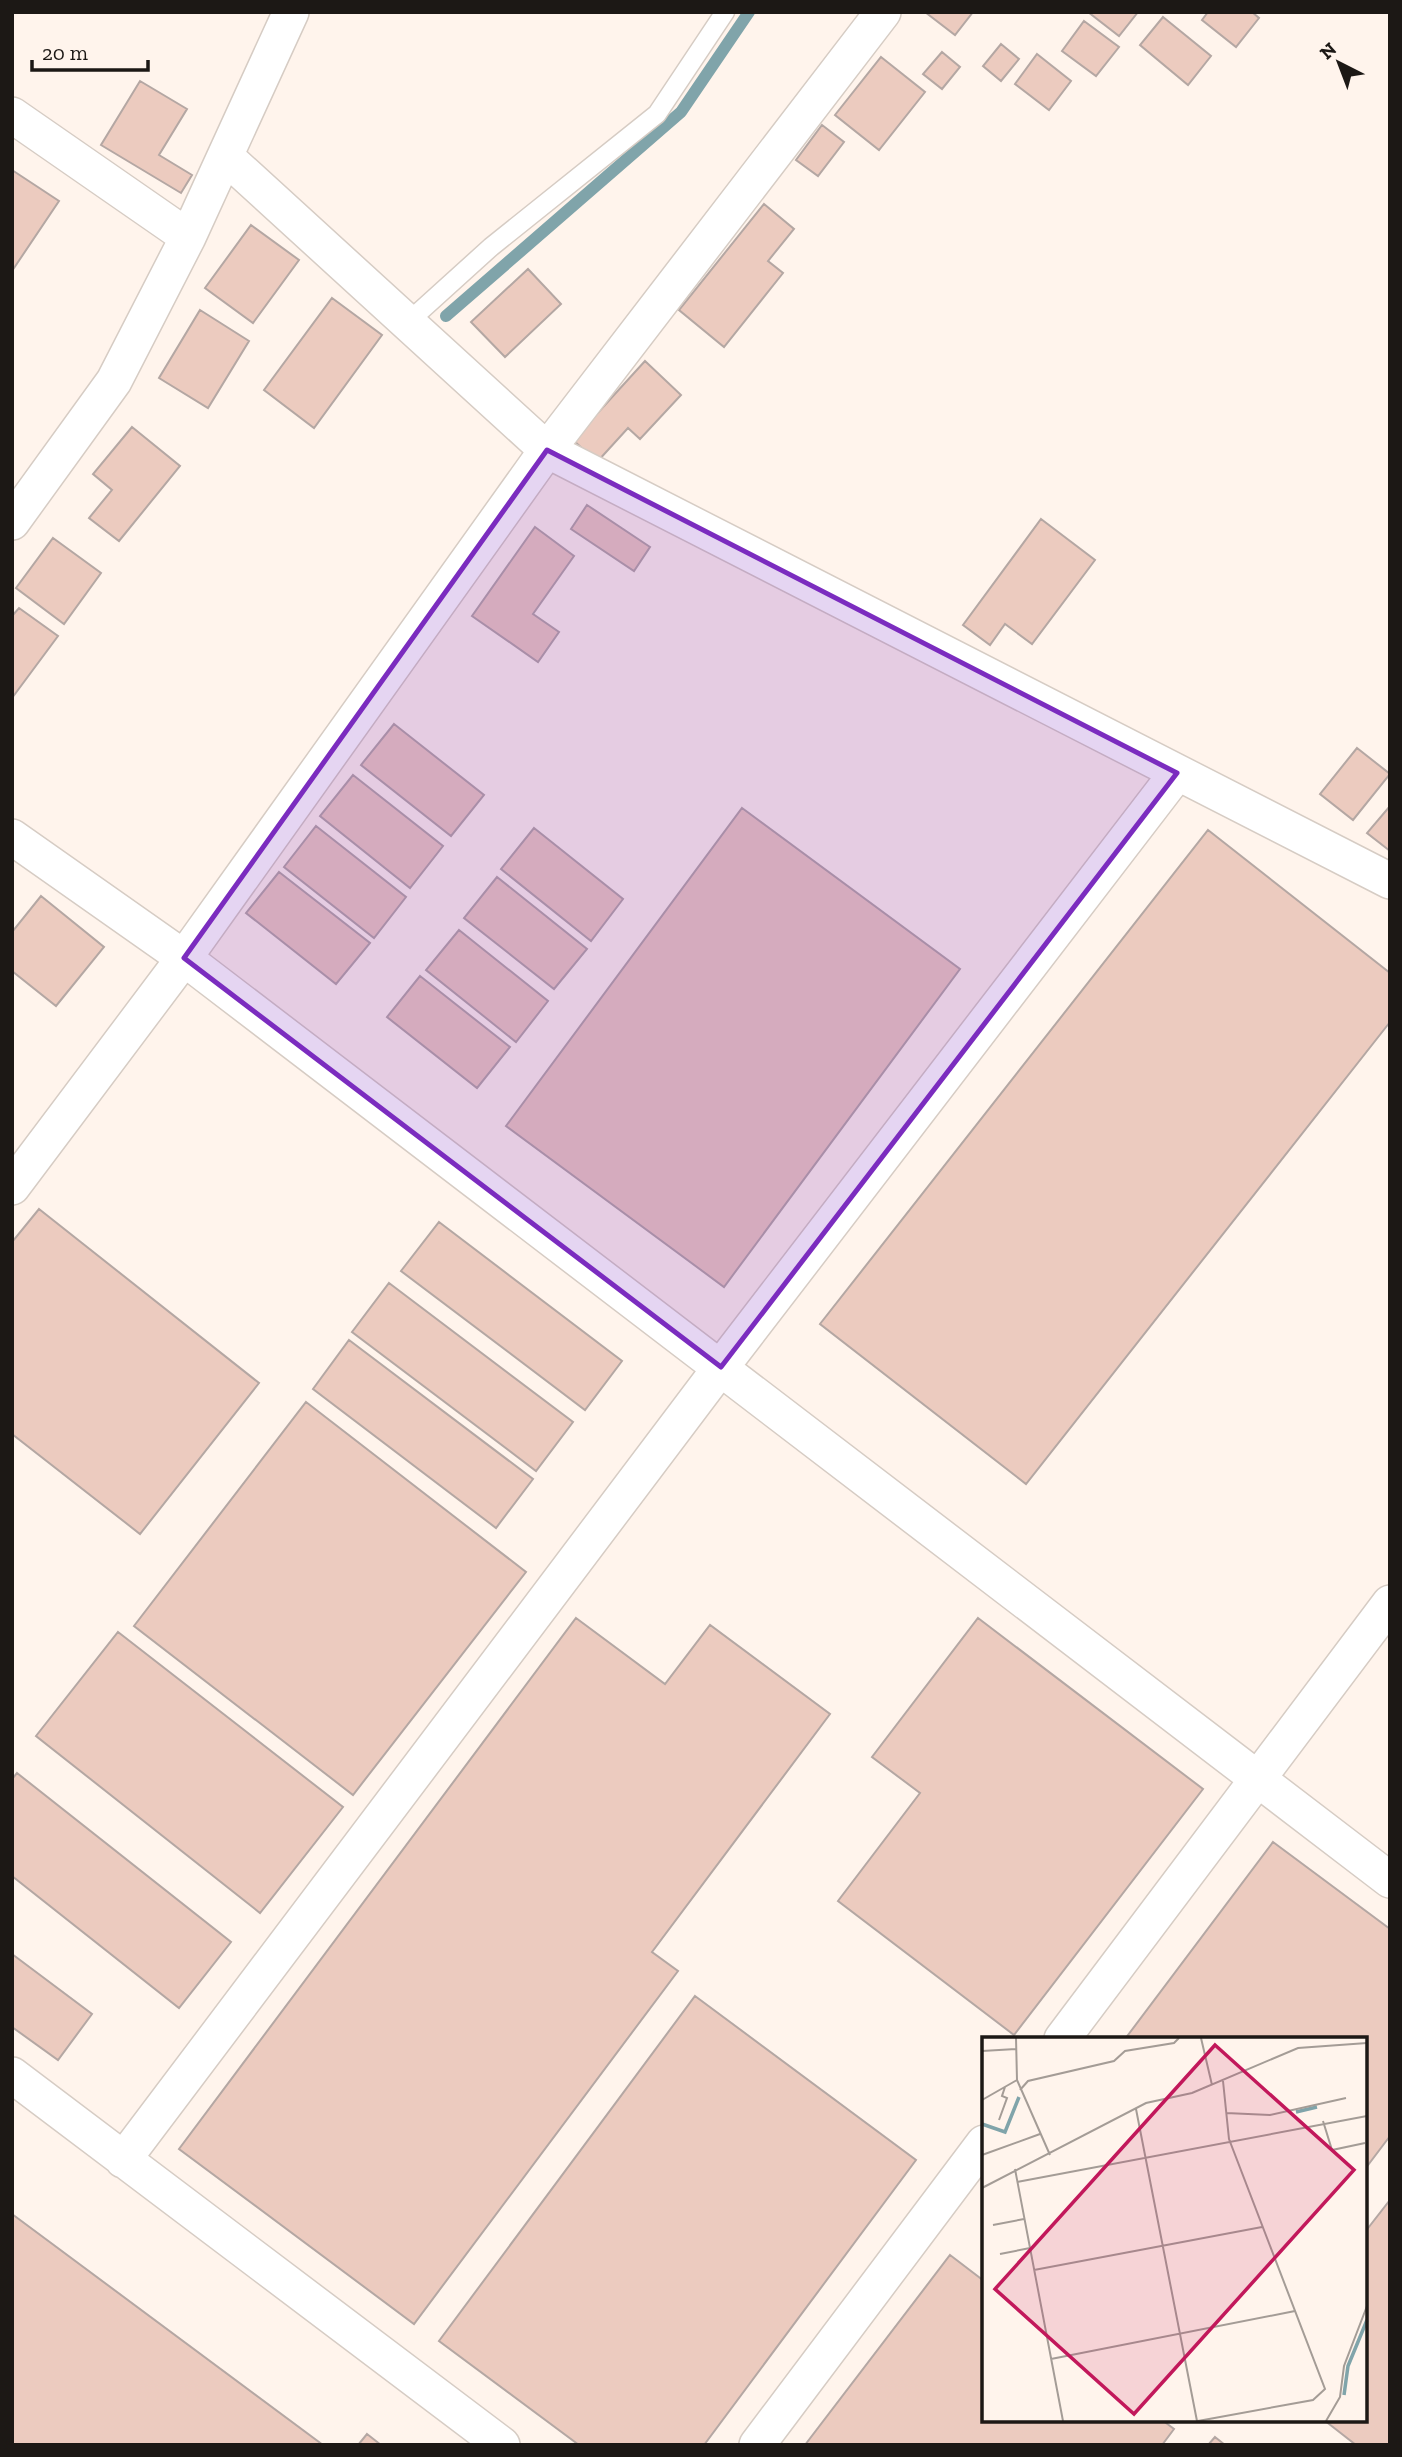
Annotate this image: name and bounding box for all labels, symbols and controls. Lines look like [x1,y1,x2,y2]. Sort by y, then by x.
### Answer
scale bar [32,28,147,72]
north arrow [1304,28,1374,98]
text: N [1315,37,1341,64]
text: 20 m [42,40,88,65]
inset map [982,2037,1367,2422]

